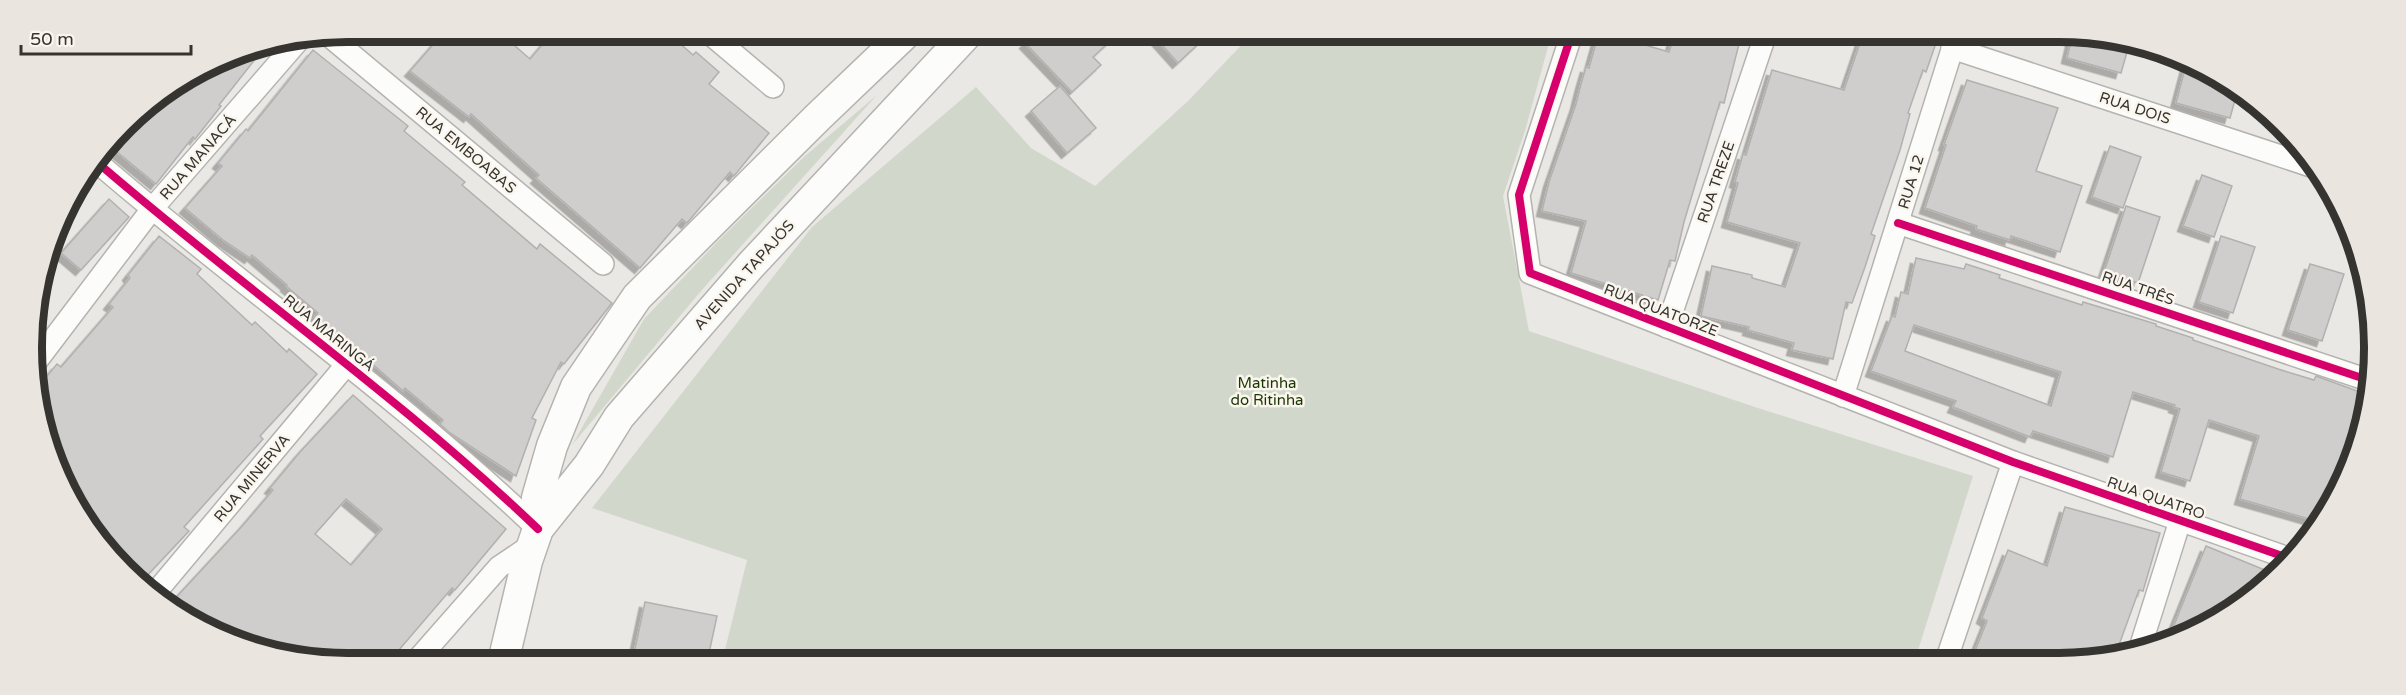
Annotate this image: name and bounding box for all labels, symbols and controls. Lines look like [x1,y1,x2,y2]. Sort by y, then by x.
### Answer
scale bar [21,18,190,56]
text: 50 m [30,28,74,50]
street label: RUA DOIS [2097,88,2173,128]
street label: RUA EMBOABAS [412,103,520,197]
street label: RUA MANACÁ [156,111,240,203]
street label: RUA TREZE [1694,139,1738,225]
street label: RUA 12 [1894,153,1928,211]
street label: AVENIDA TAPAJÓS [690,216,798,334]
street label: RUA TRÊS [2099,267,2177,309]
street label: RUA QUATORZE [1601,280,1721,340]
street label: RUA MARINGÁ [280,291,378,375]
park label: Matinha do Ritinha [1230,374,1304,409]
street label: RUA MINERVA [210,431,294,525]
street label: RUA QUATRO [2105,473,2207,523]

